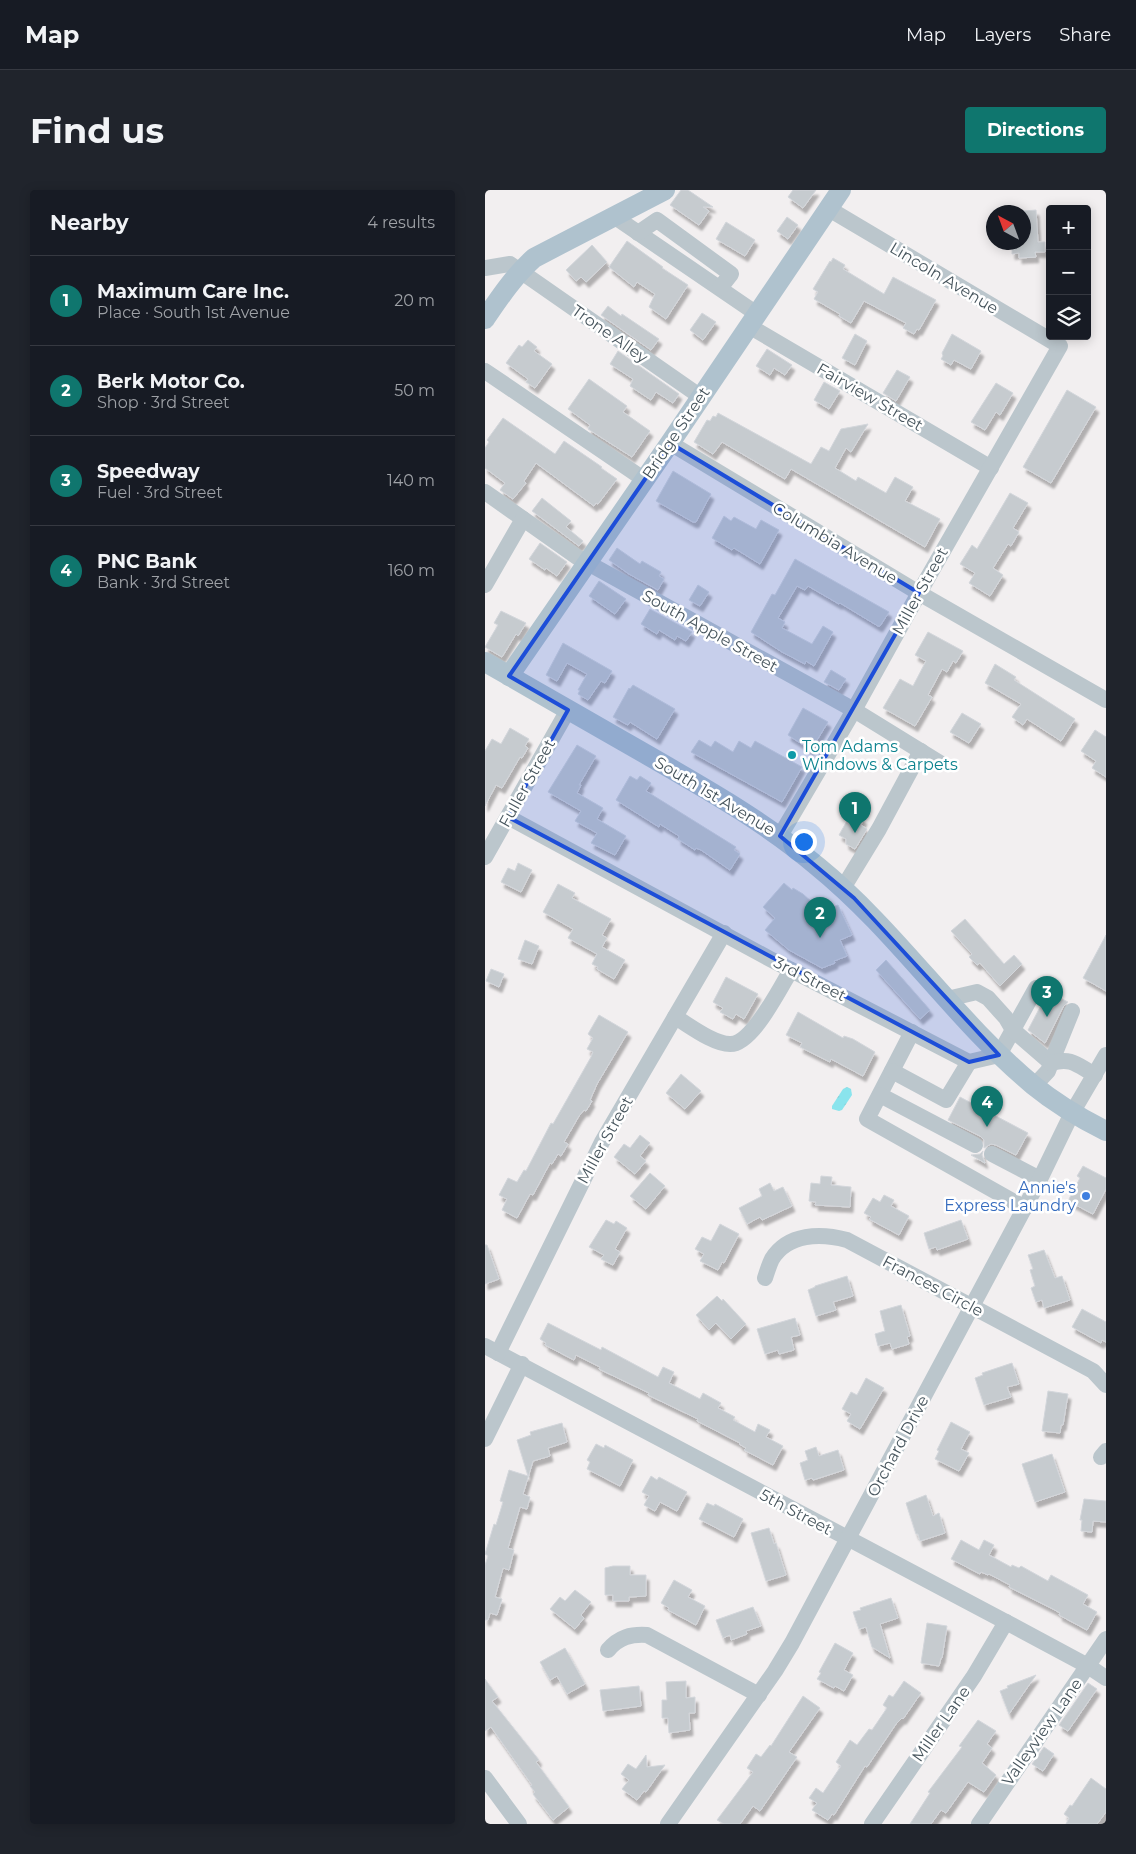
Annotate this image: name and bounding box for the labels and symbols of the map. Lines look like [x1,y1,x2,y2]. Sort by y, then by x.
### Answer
north arrow [986,205,1031,250]
street label: Lincoln Avenue [886,238,1002,318]
street label: Trone Alley [568,301,652,367]
street label: Fairview Street [814,359,927,435]
street label: Bridge Street [638,383,714,483]
street label: Columbia Avenue [769,498,901,588]
street label: Miller Street [888,544,952,638]
street label: South Apple Street [639,586,781,676]
street label: Fuller Street [495,735,559,830]
place label: Tom Adams Windows & Carpets [802,737,958,774]
marker: Tom Adams Windows & Carpets [786,749,798,761]
street label: South 1st Avenue [651,753,779,839]
pin: 1 [839,792,871,833]
your location [791,829,817,855]
pin: 2 [804,897,836,938]
street label: 3rd Street [771,953,850,1006]
pin: 3 [1031,976,1063,1017]
pin: 4 [971,1086,1003,1127]
street label: Miller Street [573,1093,637,1187]
place label: Annie's Express Laundry [944,1178,1076,1215]
marker: Annie's Express Laundry [1080,1190,1092,1202]
street label: Frances Circle [879,1252,987,1320]
street label: Orchard Drive [863,1392,933,1500]
street label: 5th Street [757,1485,836,1539]
street label: Valleyview Lane [998,1675,1086,1789]
street label: Miller Lane [908,1683,974,1765]

